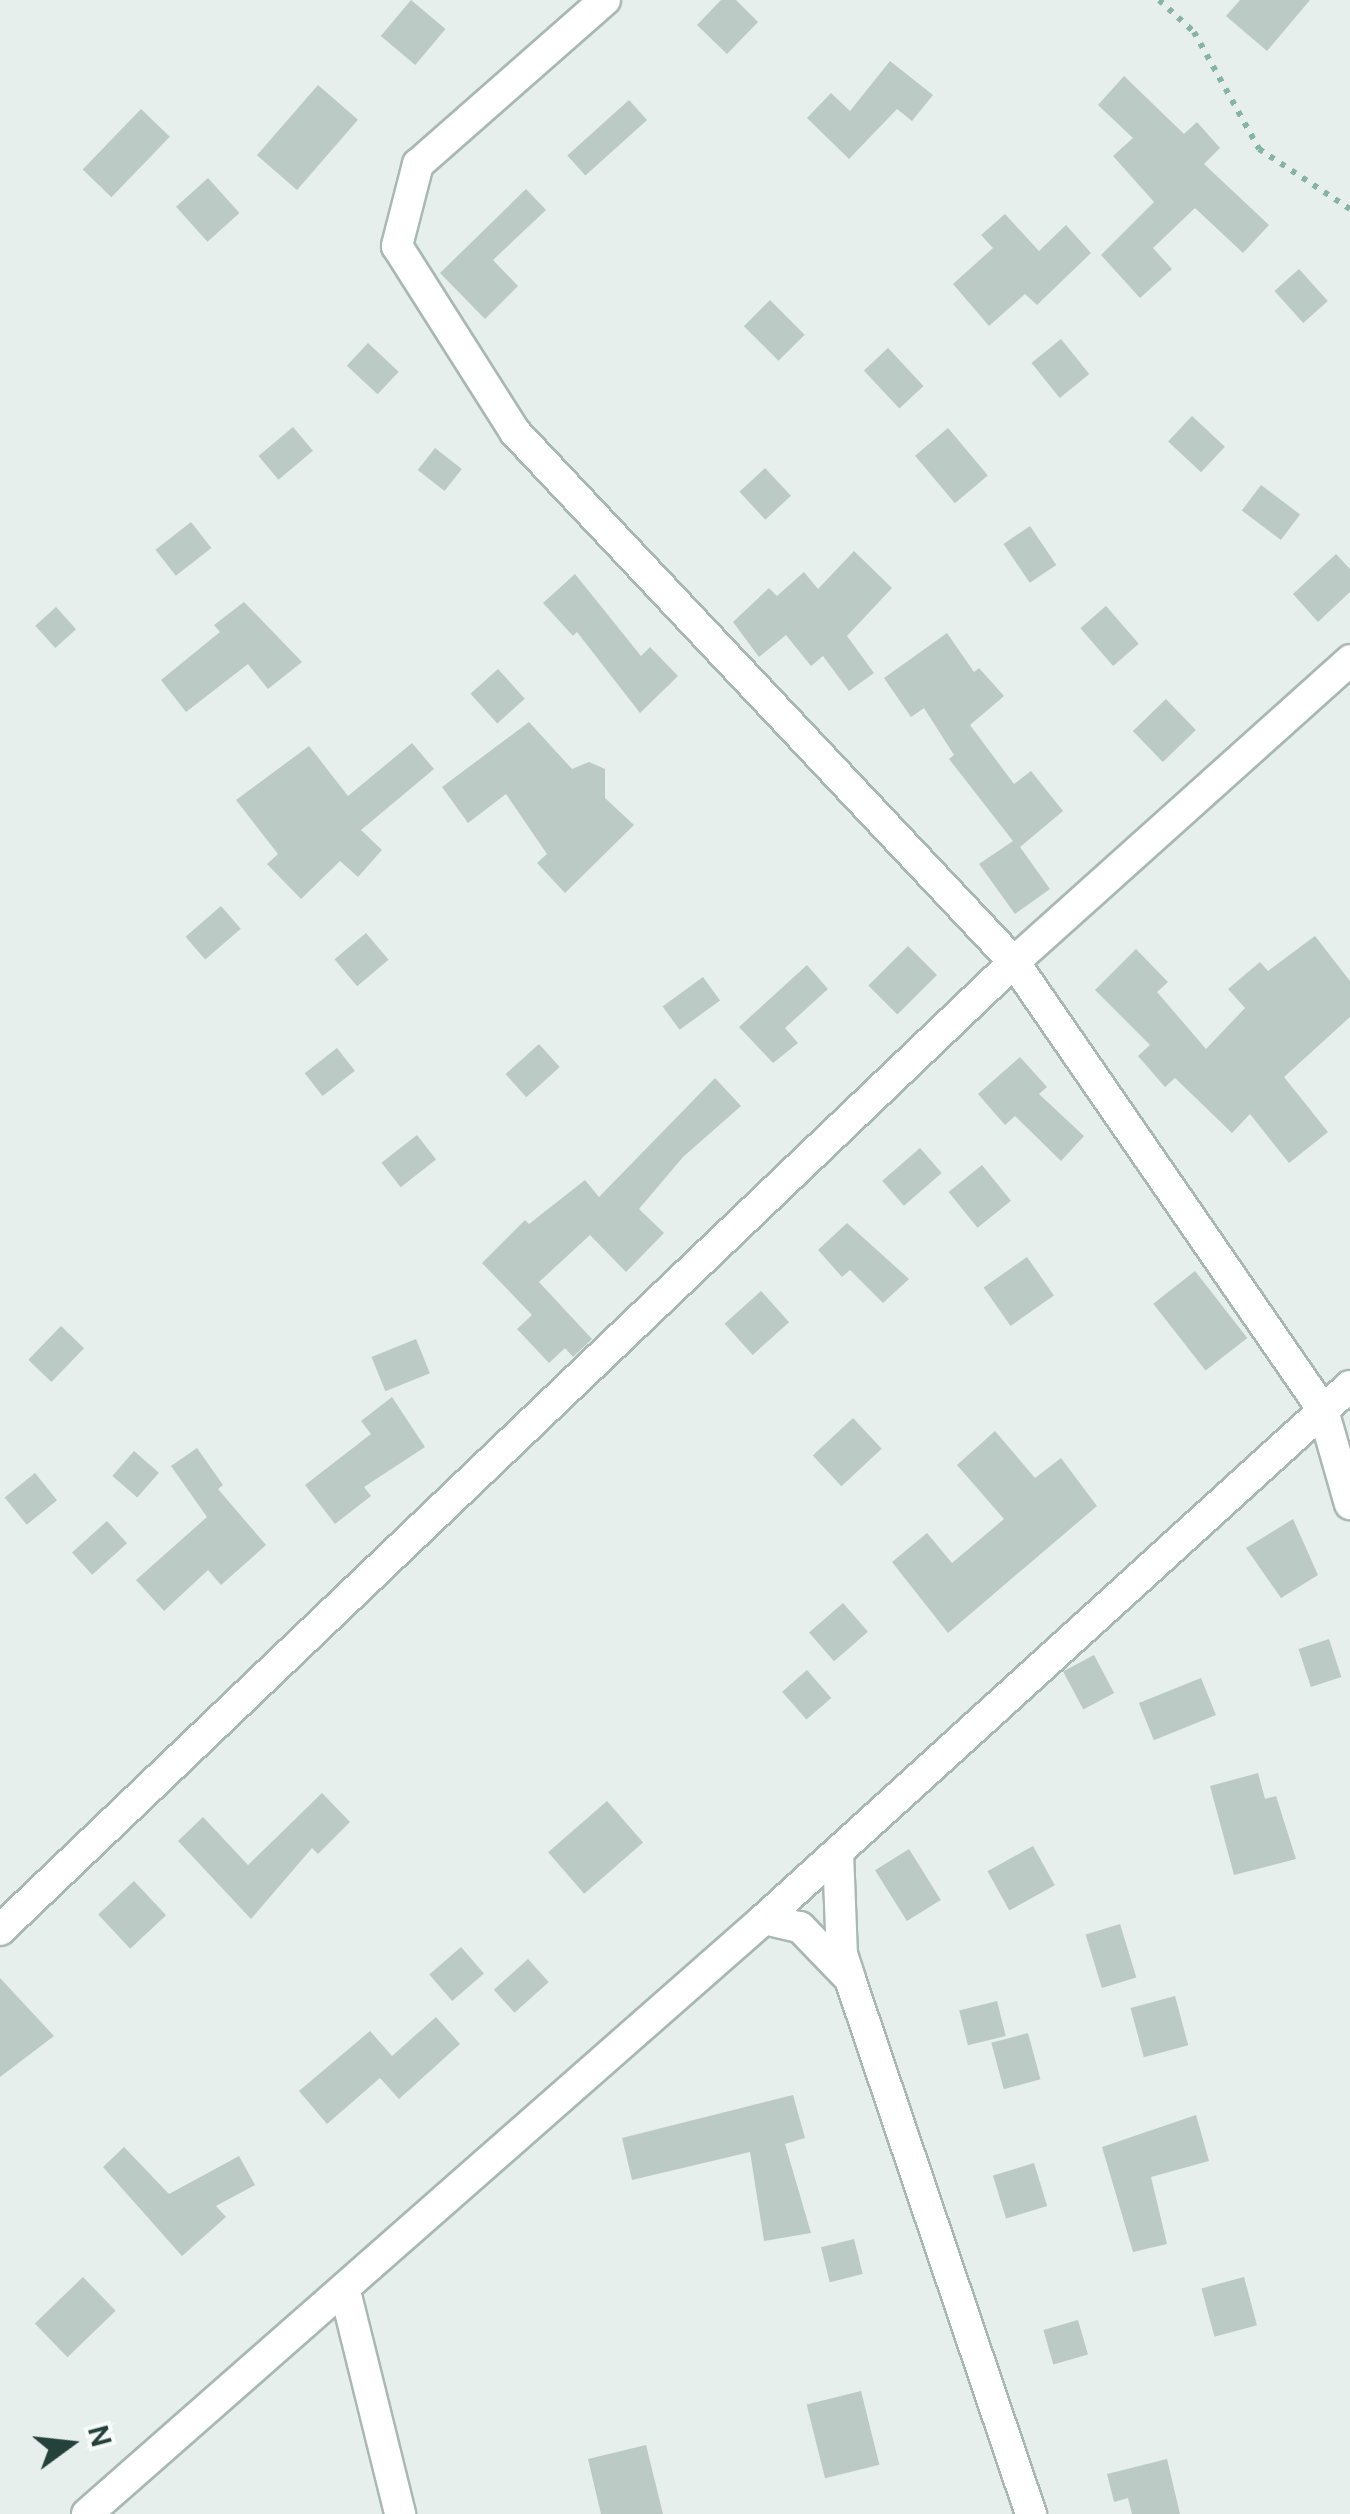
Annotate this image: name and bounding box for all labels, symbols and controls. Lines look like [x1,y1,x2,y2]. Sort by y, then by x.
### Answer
north arrow [20,2394,120,2494]
text: N [79,2421,120,2451]

